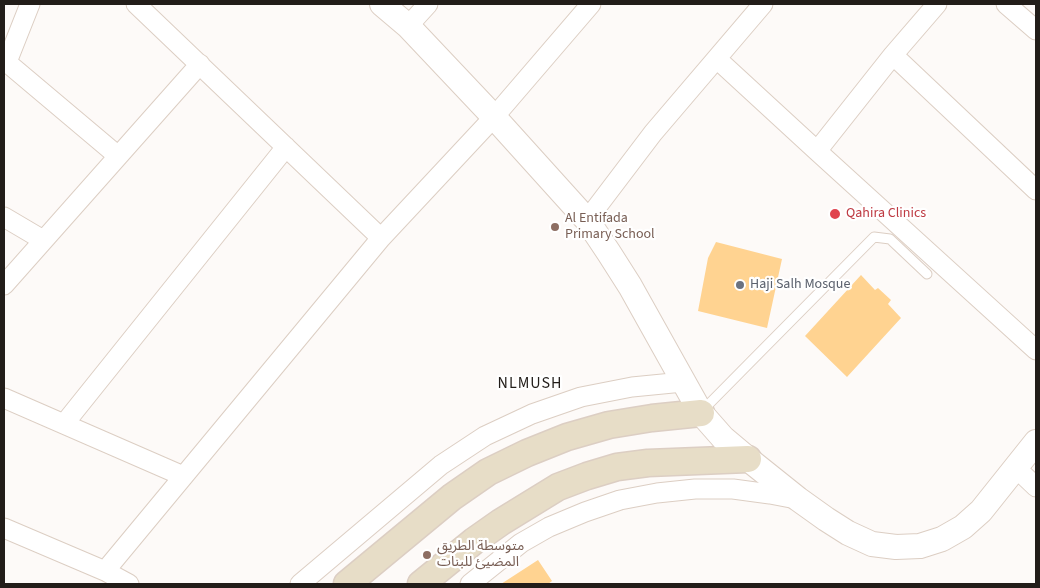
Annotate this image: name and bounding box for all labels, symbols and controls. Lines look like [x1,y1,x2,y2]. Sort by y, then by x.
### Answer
place label: Qahira Clinics [846,206,926,222]
marker: Qahira Clinics [828,207,842,221]
place label: Al Entifada Primary School [565,211,655,243]
marker: Al Entifada Primary School [549,221,561,233]
place label: Haji Salh Mosque [750,277,850,293]
marker: Haji Salh Mosque [734,279,746,291]
district label: NLMUSH [497,374,563,394]
place label: متوسطة الطريق المضيئ للبنات [437,539,524,572]
marker: متوسطة الطريق المضيئ للبنات [421,549,433,561]

